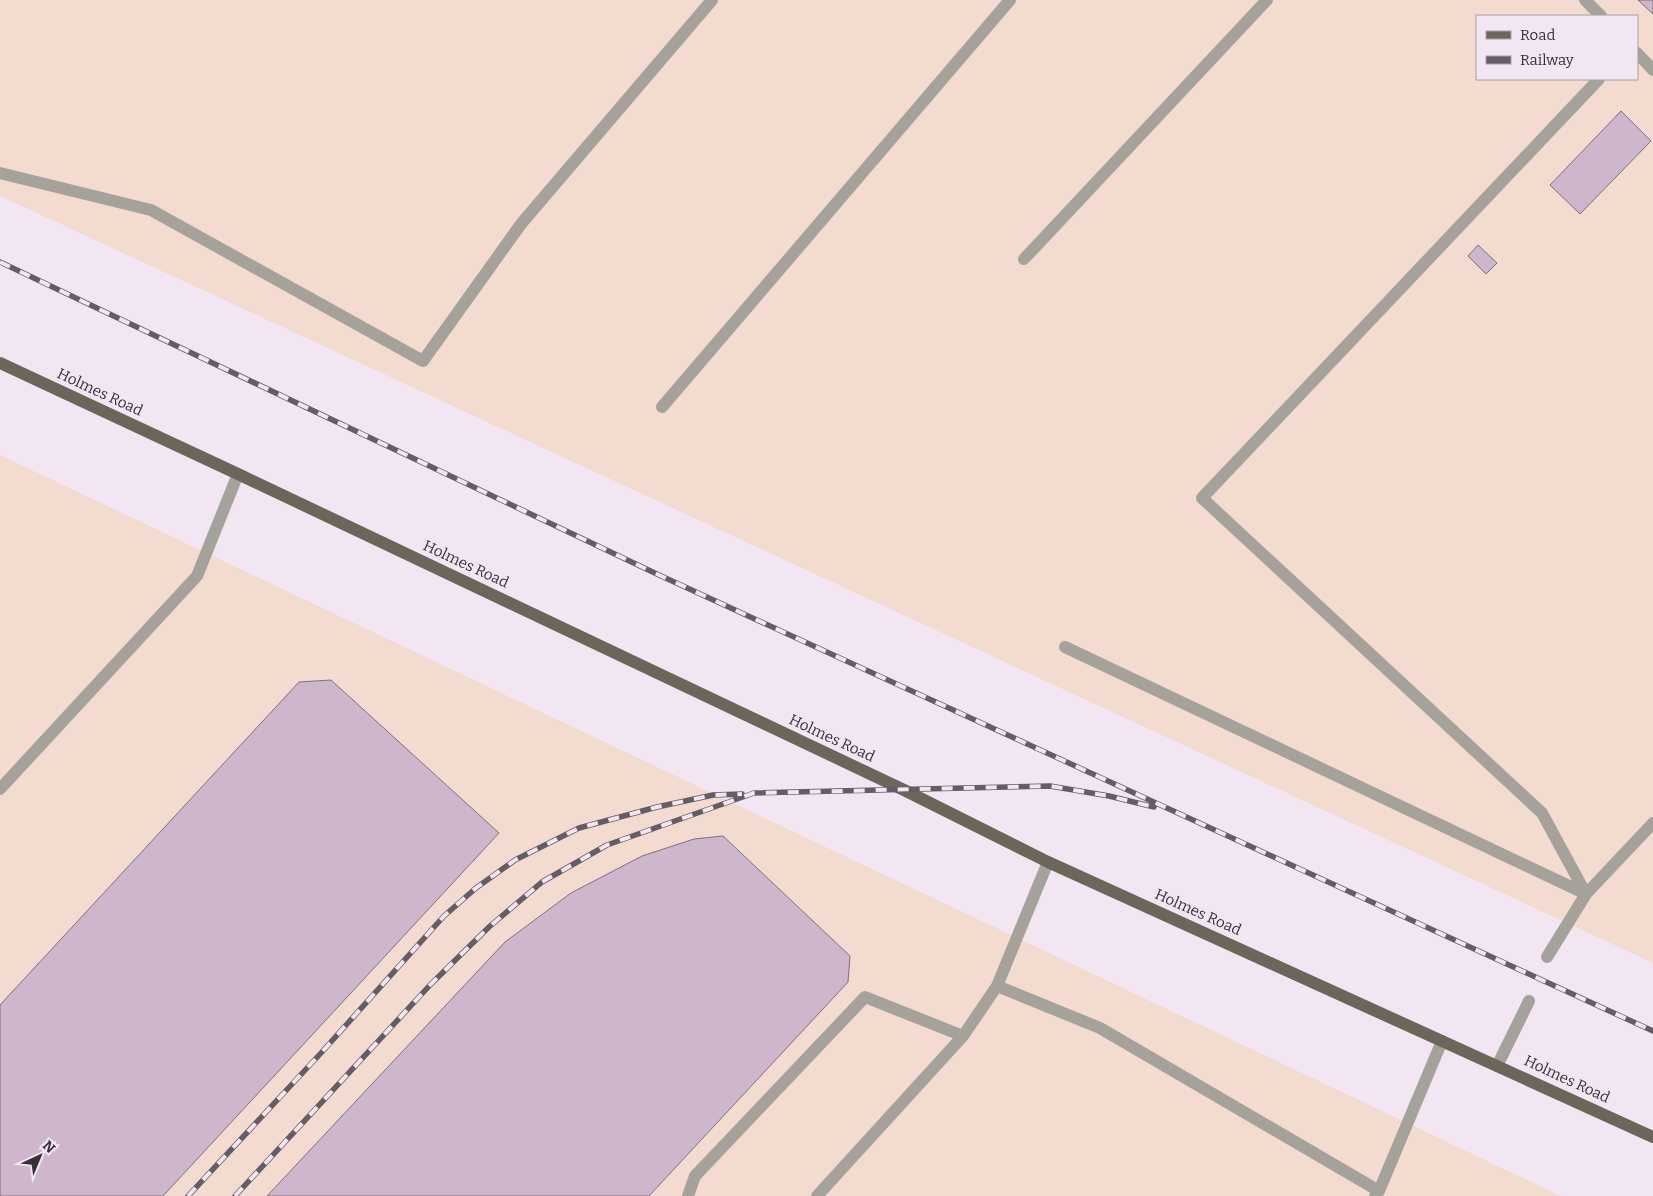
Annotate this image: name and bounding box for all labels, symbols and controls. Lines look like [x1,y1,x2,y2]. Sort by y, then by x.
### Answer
legend [1476,15,1638,80]
text: Road [1520,26,1555,44]
text: Railway [1520,51,1574,69]
street label: Holmes Road [54,364,146,420]
street label: Holmes Road [420,536,512,592]
street label: Holmes Road [786,710,878,766]
street label: Holmes Road [1152,885,1244,939]
street label: Holmes Road [1521,1051,1613,1107]
north arrow [15,1131,65,1181]
text: N [39,1137,59,1157]

